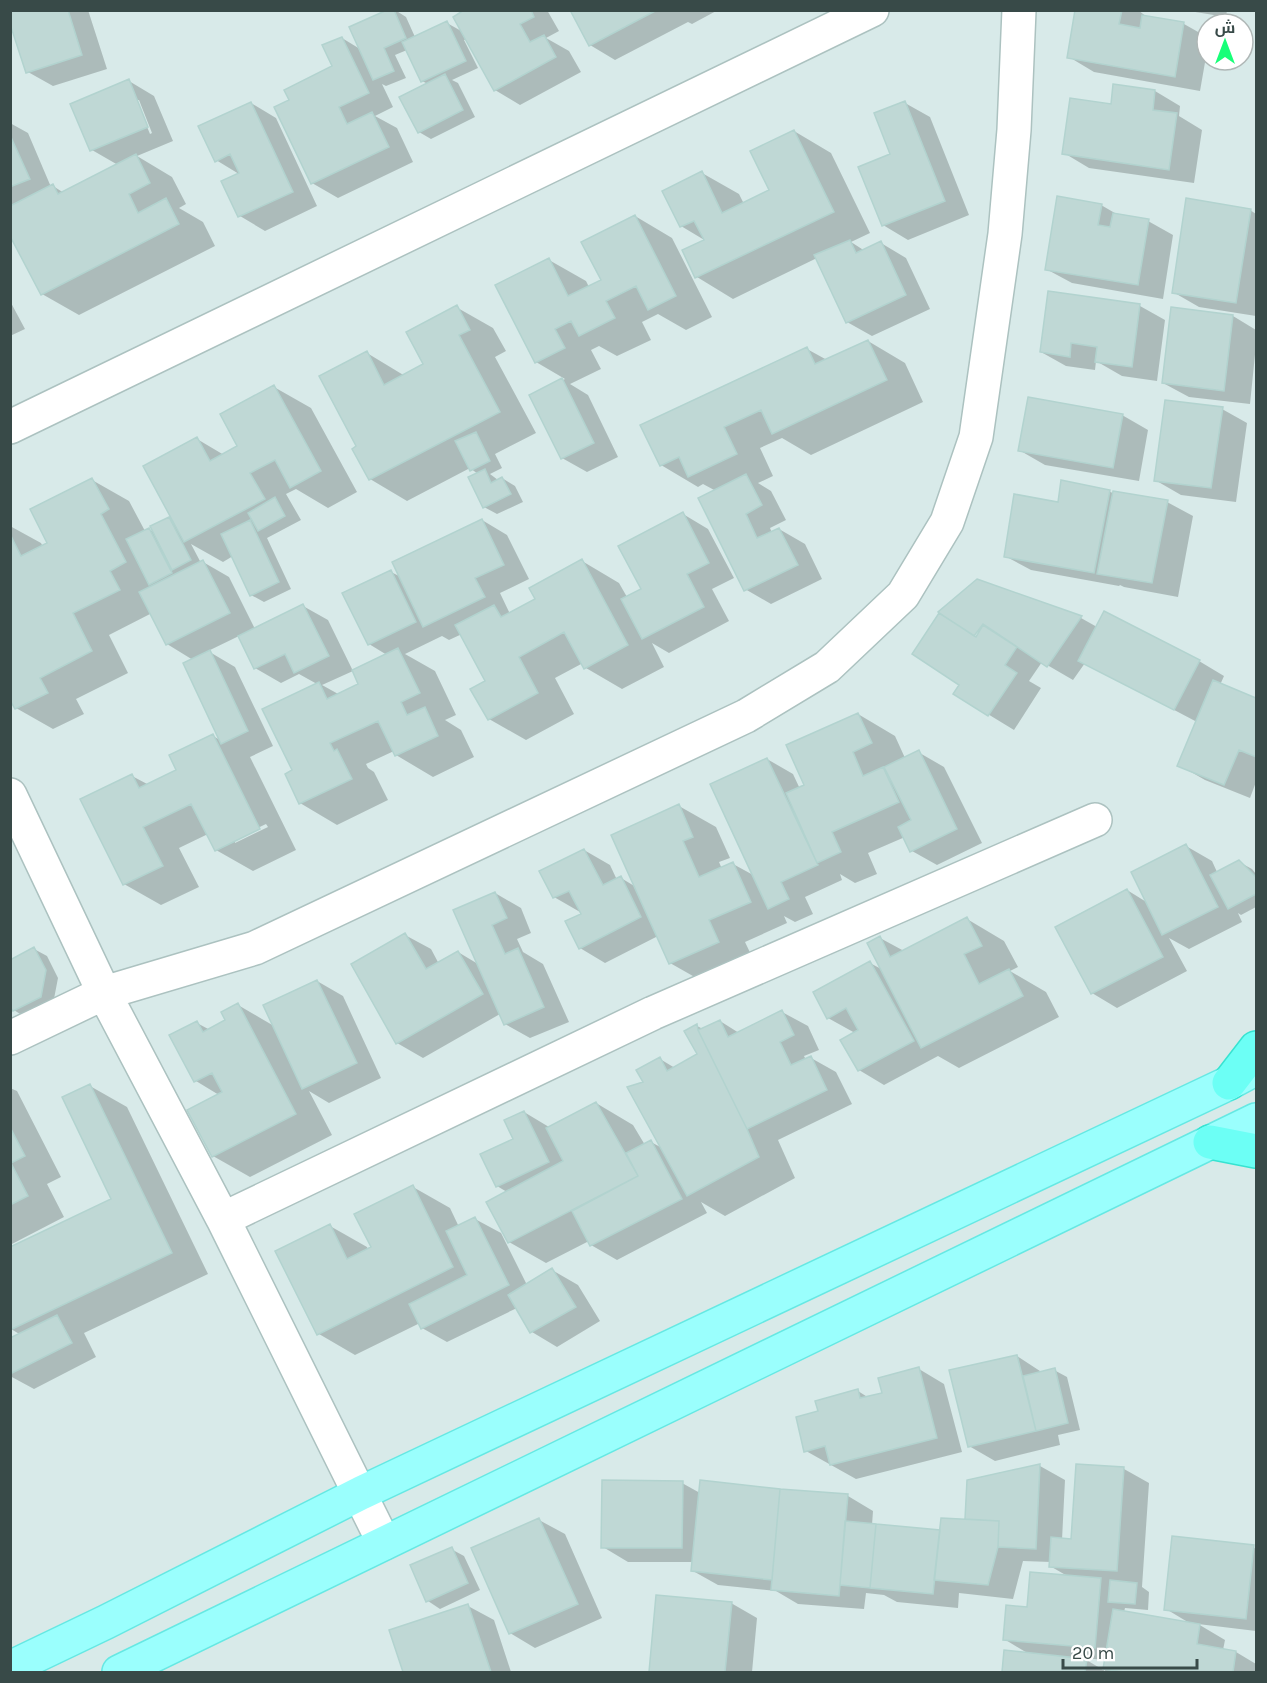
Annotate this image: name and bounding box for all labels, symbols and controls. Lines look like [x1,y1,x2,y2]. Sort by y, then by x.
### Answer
north arrow [1195,12,1255,72]
text: ش [1215,18,1235,37]
scale bar [1063,1632,1196,1670]
text: 20 m [1072,1642,1114,1664]

